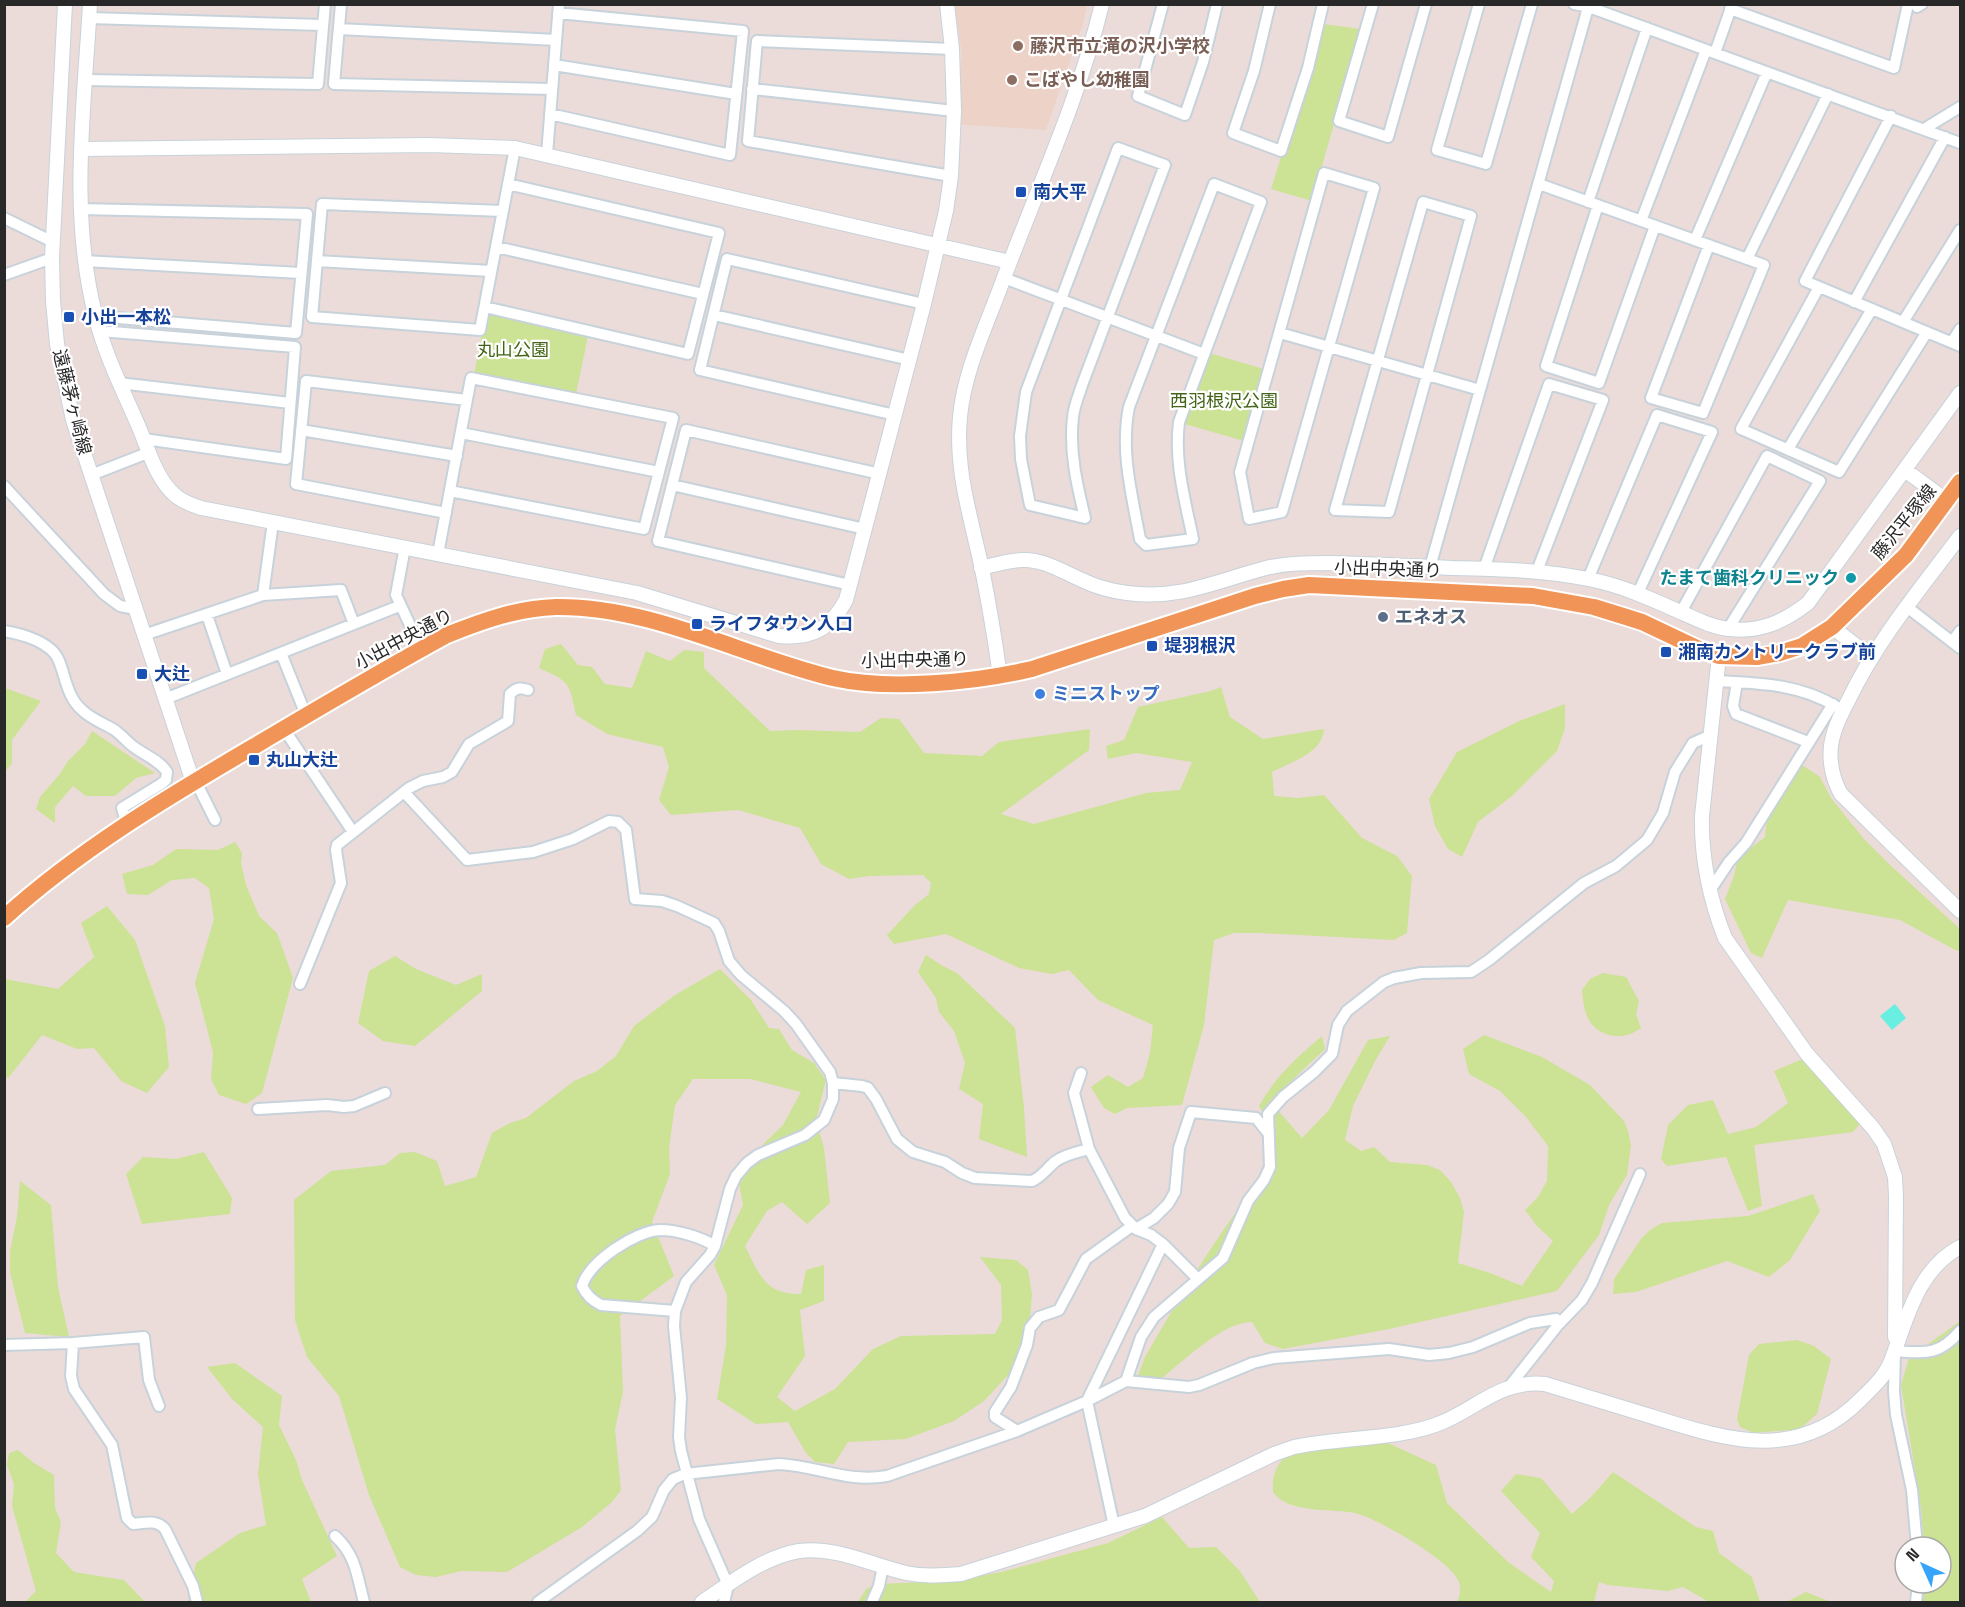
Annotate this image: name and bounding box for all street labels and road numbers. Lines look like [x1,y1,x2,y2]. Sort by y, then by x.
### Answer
street label: 遠藤茅ヶ崎線 [48,347,97,457]
street label: 藤沢平塚線 [1866,479,1941,564]
street label: 小出中央通り [1334,555,1442,582]
street label: 小出中央通り [351,603,457,674]
street label: 小出中央通り [861,647,969,672]

